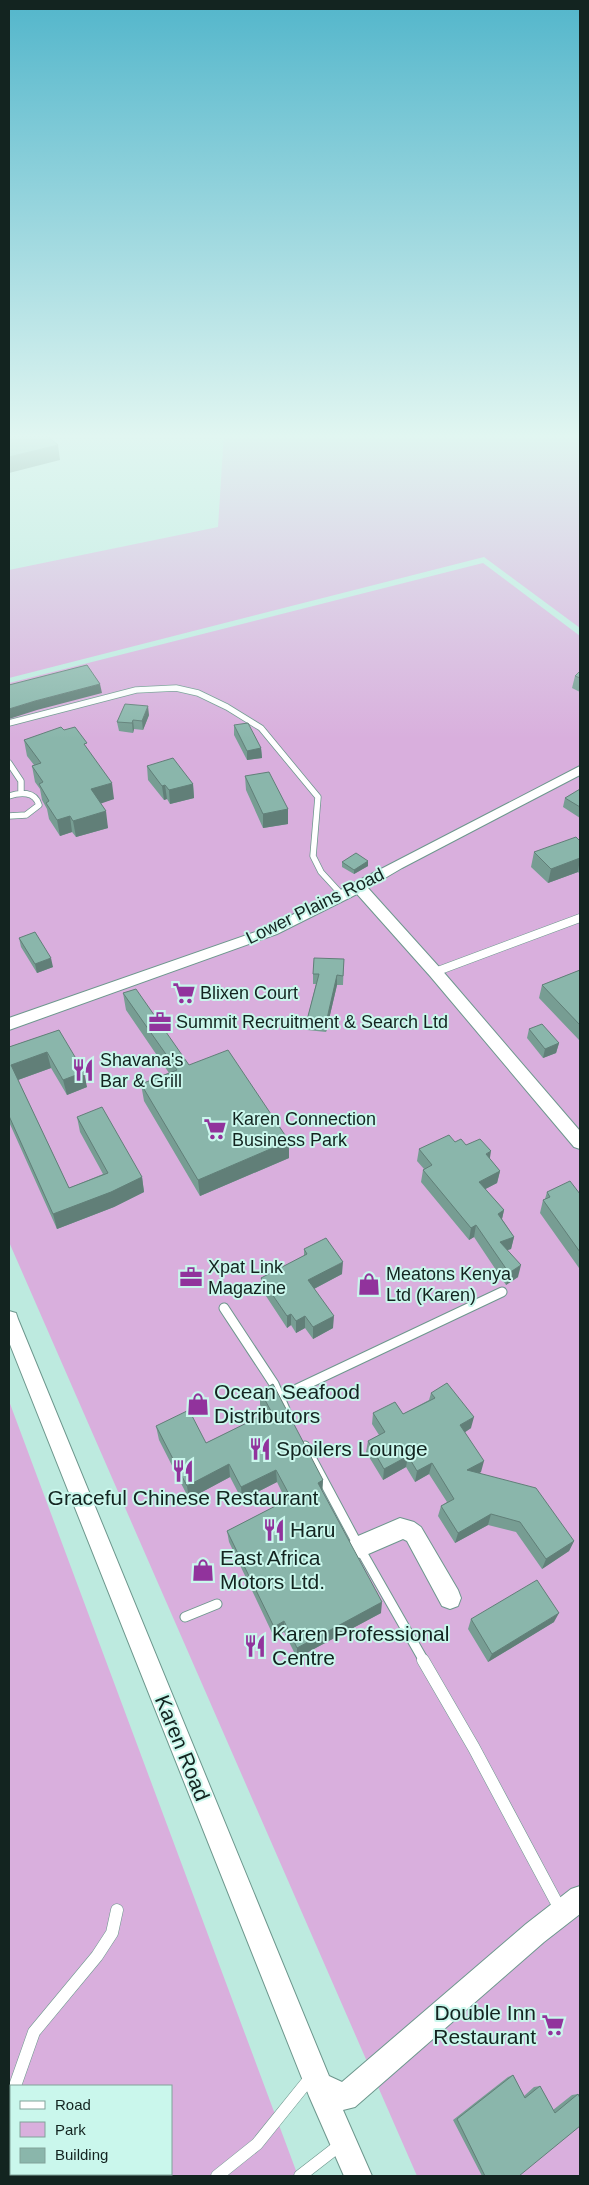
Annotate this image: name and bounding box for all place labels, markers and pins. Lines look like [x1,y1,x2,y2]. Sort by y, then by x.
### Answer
supermarket icon: Blixen Court [171,980,197,1006]
place label: Blixen Court [200,983,298,1003]
office icon: Summit Recruitment & Search Ltd [147,1009,173,1035]
place label: Summit Recruitment & Search Ltd [176,1012,448,1032]
place label: Shavana's Bar & Grill [100,1050,184,1091]
restaurant icon: Shavana's Bar & Grill [70,1057,96,1083]
place label: Karen Connection Business Park [232,1109,376,1150]
supermarket icon: Karen Connection Business Park [202,1116,228,1142]
place label: Xpat Link Magazine [208,1257,286,1298]
office icon: Xpat Link Magazine [178,1264,204,1290]
place label: Meatons Kenya Ltd (Karen) [386,1264,512,1305]
shop icon: Meatons Kenya Ltd (Karen) [356,1271,382,1297]
place label: Ocean Seafood Distributors [214,1380,360,1427]
shop icon: Ocean Seafood Distributors [185,1391,211,1417]
restaurant icon: Spoilers Lounge [247,1436,273,1462]
place label: Spoilers Lounge [276,1437,428,1460]
restaurant icon: Graceful Chinese Restaurant [170,1458,196,1484]
place label: Graceful Chinese Restaurant [48,1486,319,1509]
restaurant icon: Haru [261,1517,287,1543]
place label: Haru [290,1518,336,1541]
place label: East Africa Motors Ltd. [220,1546,325,1593]
shop icon: East Africa Motors Ltd. [190,1557,216,1583]
place label: Karen Professional Centre [272,1622,449,1669]
restaurant icon: Karen Professional Centre [242,1633,268,1659]
place label: Double Inn Restaurant [433,2001,536,2048]
supermarket icon: Double Inn Restaurant [540,2012,566,2038]

